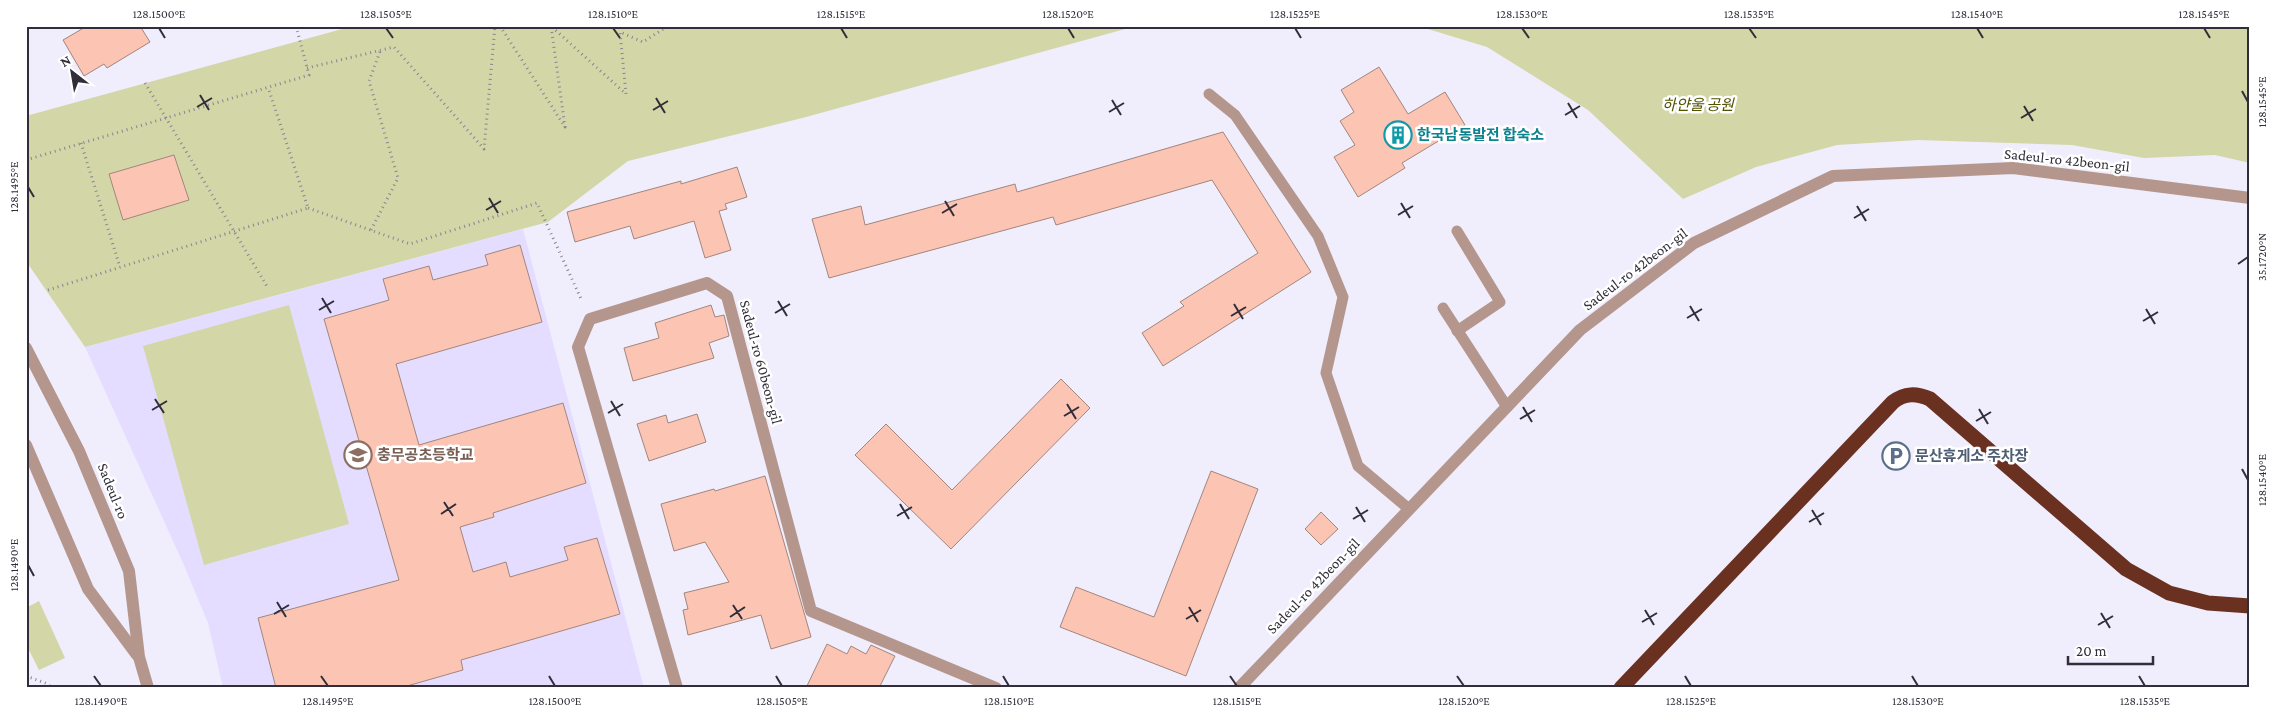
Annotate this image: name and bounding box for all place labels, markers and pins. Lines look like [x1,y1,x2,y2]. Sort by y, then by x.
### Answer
building icon: 한국남동발전 합숙소 [1383,120,1413,150]
place label: 한국남동발전 합숙소 [1417,126,1544,143]
school or university icon: 충무공초등학교 [343,440,373,470]
parking icon: 문산휴게소 주차장 [1881,441,1911,471]
place label: 충무공초등학교 [377,446,474,463]
place label: 문산휴게소 주차장 [1915,448,2028,464]

